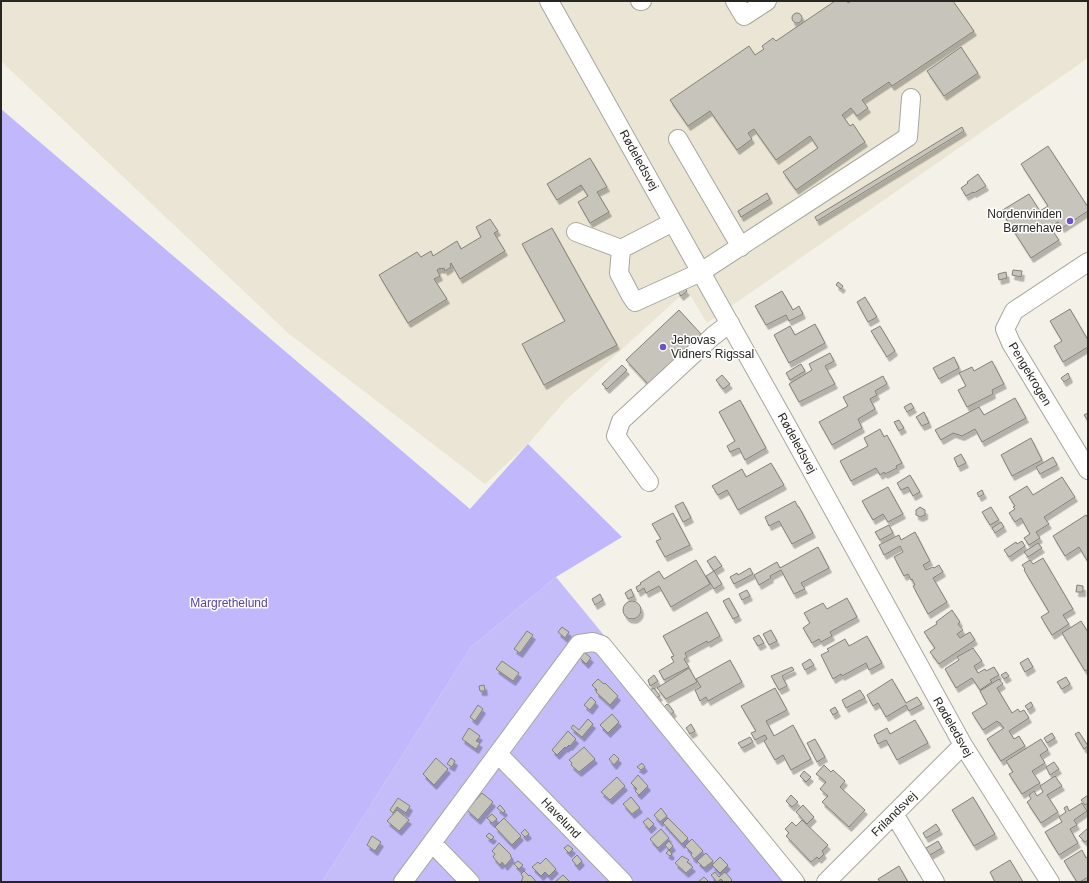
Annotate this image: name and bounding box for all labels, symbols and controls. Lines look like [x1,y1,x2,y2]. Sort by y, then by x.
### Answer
street label: Rødeledsvej [617,127,661,193]
place label: Nordenvinden Børnehave [987,207,1062,235]
marker: Nordenvinden Børnehave [1065,216,1075,226]
place label: Jehovas Vidners Rigssal [671,333,754,361]
street label: Pengekrogen [1006,340,1054,408]
marker: Jehovas Vidners Rigssal [658,342,668,352]
street label: Rødeledsvej [775,410,819,476]
park label: Margrethelund [190,596,268,610]
street label: Rødeledsvej [930,695,976,759]
street label: Frilandsvej [869,789,919,839]
street label: Havelund [538,795,584,841]

